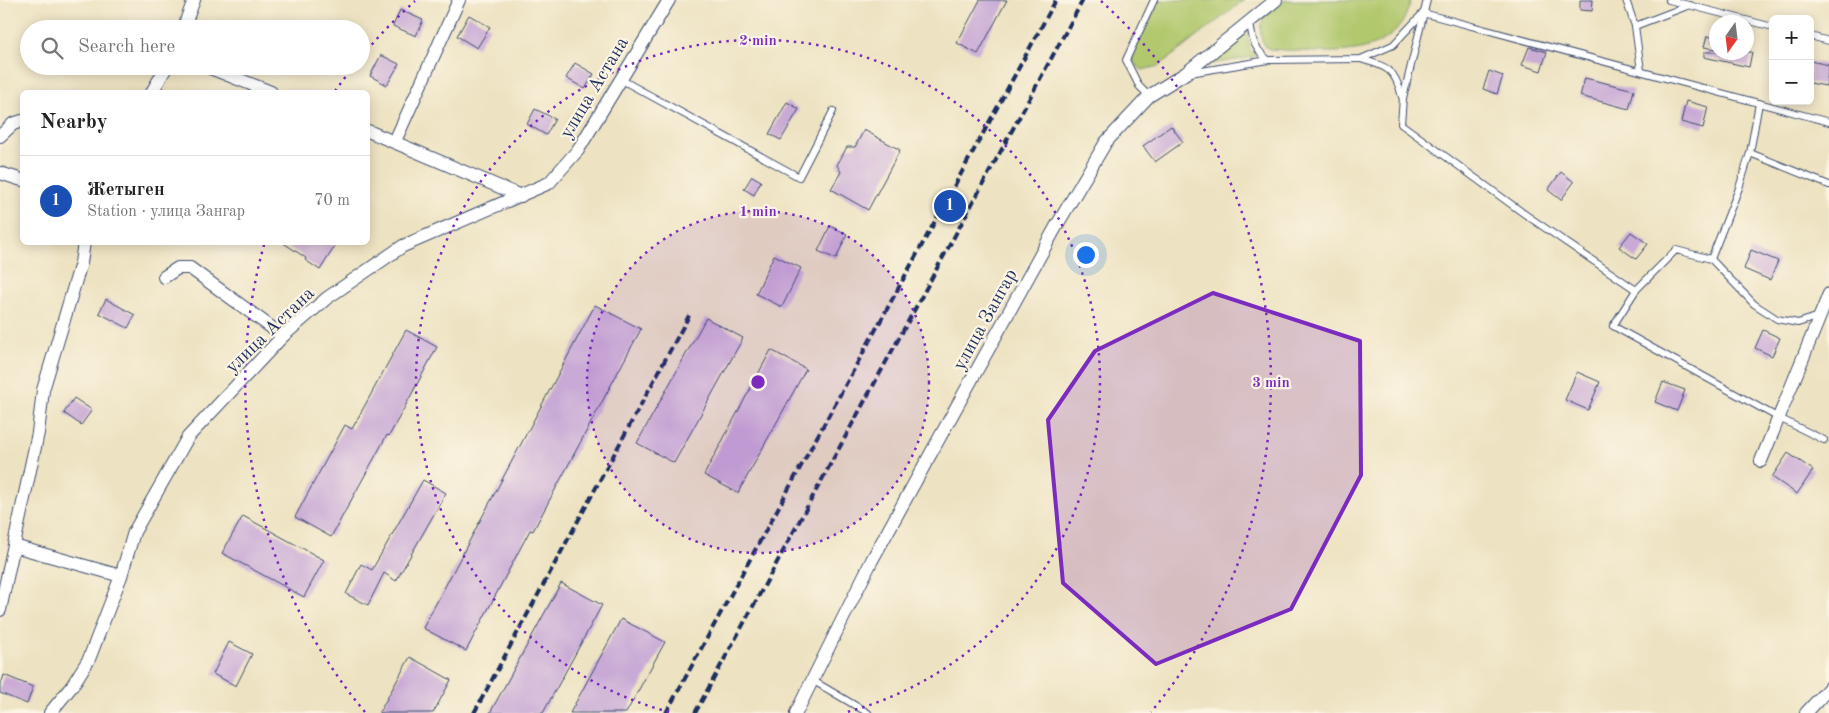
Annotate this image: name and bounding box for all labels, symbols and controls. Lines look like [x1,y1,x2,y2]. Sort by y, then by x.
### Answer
north arrow [1709,15,1754,60]
map controls [1769,15,1814,105]
button: + [1769,15,1814,60]
search box [20,20,370,75]
icon: search [38,34,66,62]
street label: улица Астана [557,34,633,142]
text: 2 min [739,34,777,49]
text: Search here [78,38,175,57]
button: − [1769,60,1814,105]
text: Nearby [40,112,108,133]
text: Жетыген [87,181,165,200]
pin: 1 [934,187,966,225]
text: 1 [51,193,61,209]
text: 70 m [314,193,350,209]
text: Station · улица Зангар [87,204,245,220]
text: 1 min [739,205,777,220]
your location [1073,242,1099,268]
street label: улица Зангар [951,266,1022,374]
street label: улица Астана [223,284,319,378]
centre of rings [749,373,767,391]
text: 3 min [1252,376,1290,391]

